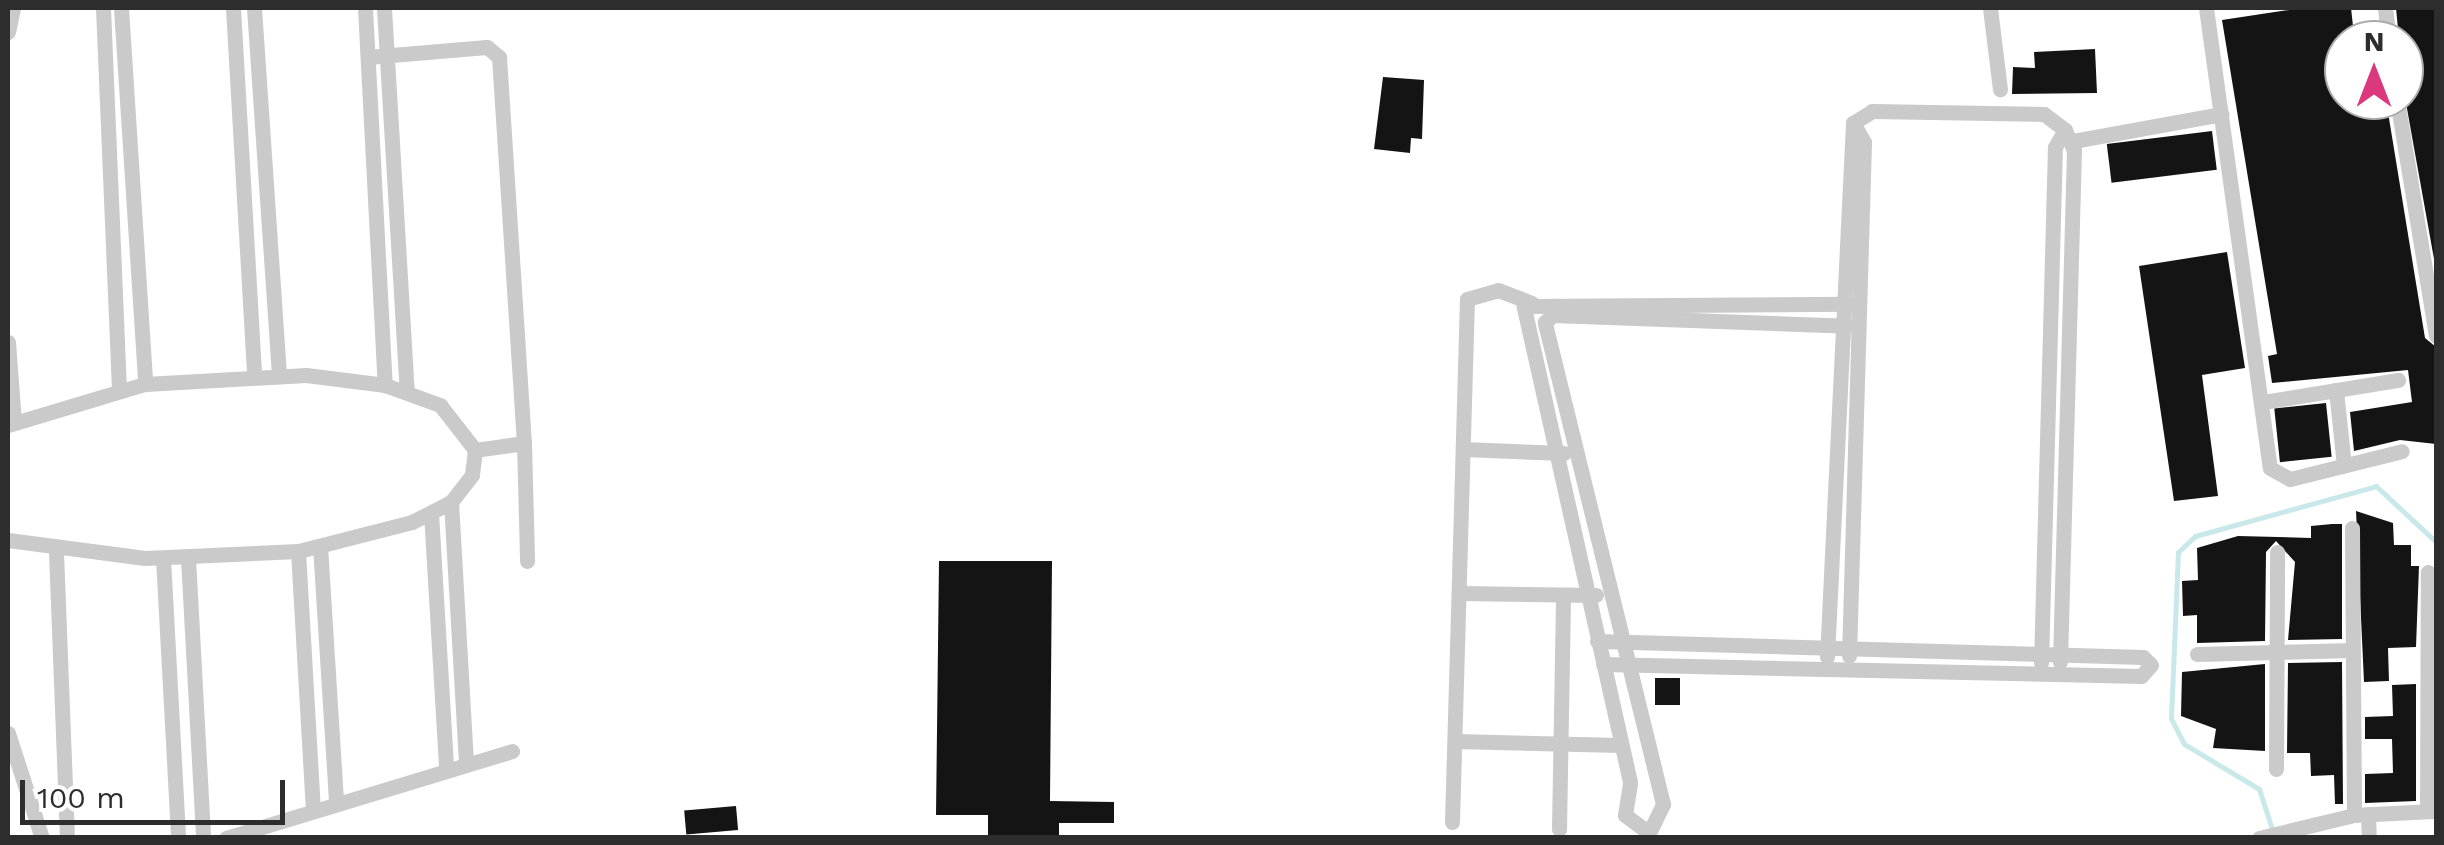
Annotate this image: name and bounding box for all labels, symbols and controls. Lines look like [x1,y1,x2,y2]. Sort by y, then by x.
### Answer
north arrow [2324,20,2424,120]
text: N [2364,25,2384,58]
scale bar [25,760,290,822]
text: 100 m [37,780,125,815]

